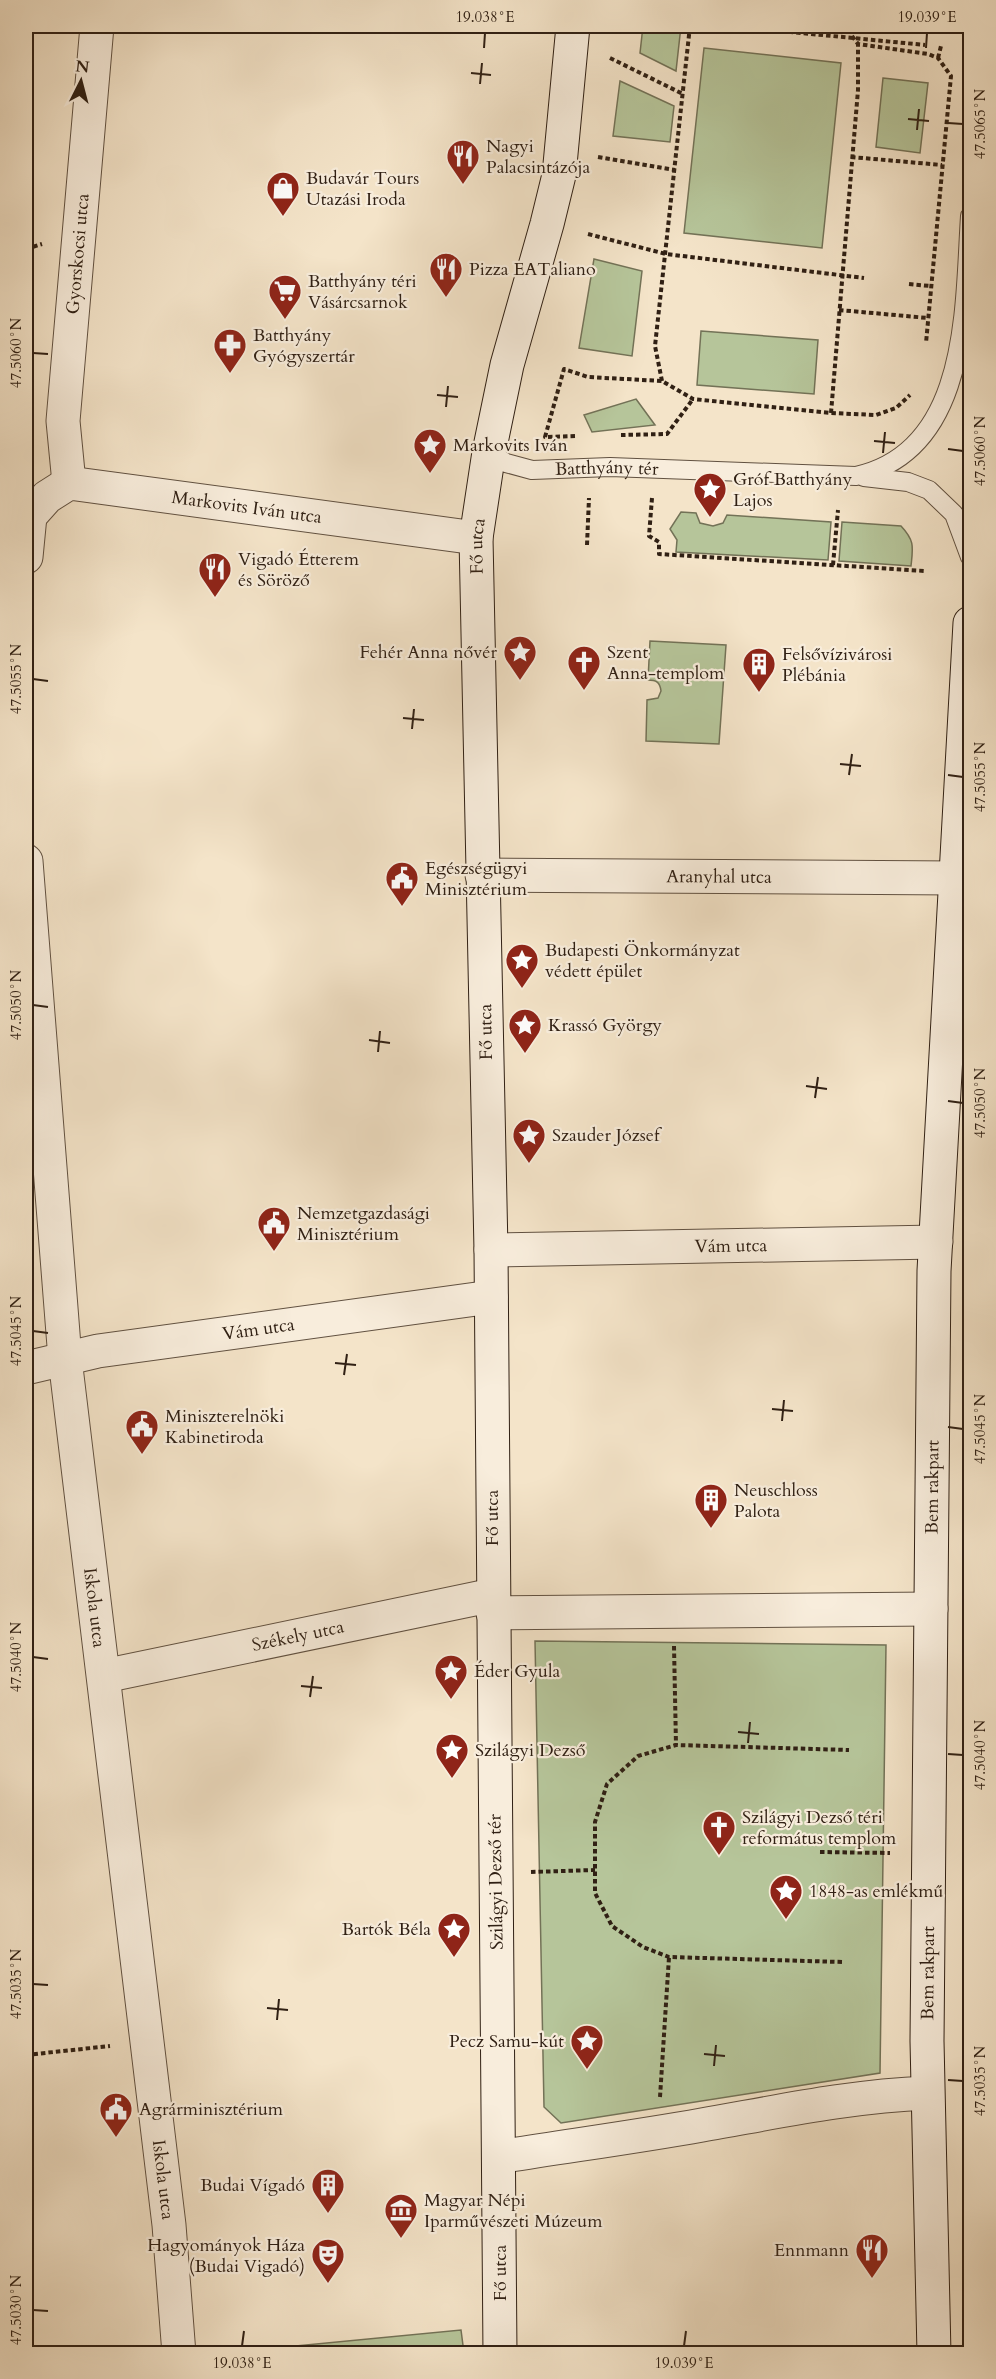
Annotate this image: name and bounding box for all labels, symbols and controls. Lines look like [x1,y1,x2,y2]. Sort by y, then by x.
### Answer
text: 19.038°E [455,7,515,27]
text: 19.039°E [897,7,957,27]
north arrow [51,51,111,111]
text: N [74,55,91,79]
text: 47.5065°N [970,89,990,159]
place label: Nagyi Palacsintázója [486,134,591,180]
restaurant icon: Nagyi Palacsintázója [445,138,481,185]
place label: Budavár Tours Utazási Iroda [306,166,419,212]
shop icon: Budavár Tours Utazási Iroda [265,170,301,217]
street label: Gyorskocsi utca [60,192,95,315]
restaurant icon: Pizza EATaliano [428,251,464,298]
place label: Pizza EATaliano [469,257,596,282]
place label: Batthyány téri Vásárcsarnok [308,269,417,315]
supermarket icon: Batthyány téri Vásárcsarnok [267,273,303,320]
text: 47.5060°N [6,318,26,388]
place label: Batthyány Gyógyszertár [253,323,355,369]
pharmacy icon: Batthyány Gyógyszertár [212,327,248,374]
text: 47.5060°N [970,416,990,486]
place icon: Markovits Iván [412,427,448,474]
place label: Markovits Iván [453,433,568,458]
street label: Batthyány tér [555,454,659,482]
place label: Gróf Batthyány Lajos [733,467,853,513]
place icon: Gróf Batthyány Lajos [692,471,728,518]
street label: Markovits Iván utca [170,485,324,530]
street label: Fő utca [463,516,491,575]
place label: Vigadó Étterem és Söröző [238,547,360,593]
restaurant icon: Vigadó Étterem és Söröző [197,551,233,598]
place icon: Fehér Anna nővér [502,634,538,681]
place label: Fehér Anna nővér [359,640,497,665]
place label: Szent Anna-templom [607,640,725,686]
place label: Felsővízivárosi Plébánia [782,642,892,688]
text: 47.5055°N [6,644,26,714]
church icon: Szent Anna-templom [566,644,602,691]
building icon: Felsővízivárosi Plébánia [741,646,777,693]
text: 47.5055°N [970,742,990,812]
place label: Egészségügyi Minisztérium [425,856,528,902]
public building icon: Egészségügyi Minisztérium [384,860,420,907]
street label: Aranyhal utca [666,864,772,889]
place label: Budapesti Önkormányzat védett épület [545,938,740,984]
place icon: Budapesti Önkormányzat védett épület [504,942,540,989]
text: 47.5050°N [6,970,26,1040]
street label: Fő utca [473,1003,499,1060]
place icon: Krassó György [507,1007,543,1054]
place label: Krassó György [548,1013,662,1038]
text: 47.5050°N [970,1068,990,1138]
place icon: Szauder József [511,1117,547,1164]
place label: Szauder József [552,1123,663,1148]
place label: Nemzetgazdasági Minisztérium [297,1201,430,1247]
public building icon: Nemzetgazdasági Minisztérium [256,1205,292,1252]
street label: Vám utca [694,1233,768,1259]
text: 47.5045°N [6,1296,26,1366]
street label: Vám utca [221,1312,296,1346]
text: 47.5045°N [970,1394,990,1464]
place label: Miniszterelnöki Kabinetiroda [165,1404,284,1450]
public building icon: Miniszterelnöki Kabinetiroda [124,1408,160,1455]
street label: Bem rakpart [919,1440,945,1534]
place label: Neuschloss Palota [734,1478,818,1524]
building icon: Neuschloss Palota [693,1482,729,1529]
street label: Fő utca [480,1490,505,1546]
street label: Iskola utca [78,1566,112,1649]
street label: Székely utca [249,1614,346,1657]
text: 47.5040°N [6,1622,26,1692]
place icon: Éder Gyula [433,1653,469,1700]
place label: Éder Gyula [474,1659,560,1684]
text: 47.5040°N [970,1720,990,1790]
place icon: Szilágyi Dezső [434,1732,470,1779]
place label: Szilágyi Dezső [475,1738,586,1763]
place label: Szilágyi Dezső téri református templom [742,1805,897,1851]
church icon: Szilágyi Dezső téri református templom [701,1809,737,1856]
street label: Szilágyi Dezső tér [482,1813,510,1950]
place icon: 1848-as emlékmű [768,1873,804,1920]
place label: 1848-as emlékmű [809,1879,944,1904]
place icon: Bartók Béla [436,1911,472,1958]
place label: Bartók Béla [342,1917,431,1942]
street label: Bem rakpart [915,1926,941,2020]
text: 47.5035°N [6,1949,26,2019]
place icon: Pecz Samu-kút [569,2023,605,2070]
place label: Pecz Samu-kút [449,2029,564,2054]
text: 47.5035°N [970,2046,990,2116]
public building icon: Agrárminisztérium [98,2091,134,2138]
place label: Agrárminisztérium [139,2097,284,2122]
street label: Iskola utca [146,2138,181,2221]
building icon: Budai Vígadó [310,2167,346,2214]
place label: Budai Vígadó [200,2173,305,2198]
place label: Magyar Népi Iparművészeti Múzeum [424,2188,603,2234]
museum icon: Magyar Népi Iparművészeti Múzeum [383,2192,419,2239]
restaurant icon: Ennmann [854,2232,890,2279]
place label: Hagyományok Háza (Budai Vigadó) [147,2233,305,2279]
theatre icon: Hagyományok Háza (Budai Vigadó) [310,2237,346,2284]
place label: Ennmann [774,2238,850,2263]
street label: Fő utca [488,2245,513,2301]
text: 47.5030°N [6,2275,26,2345]
text: 19.038°E [212,2353,272,2373]
text: 19.039°E [654,2353,714,2373]

